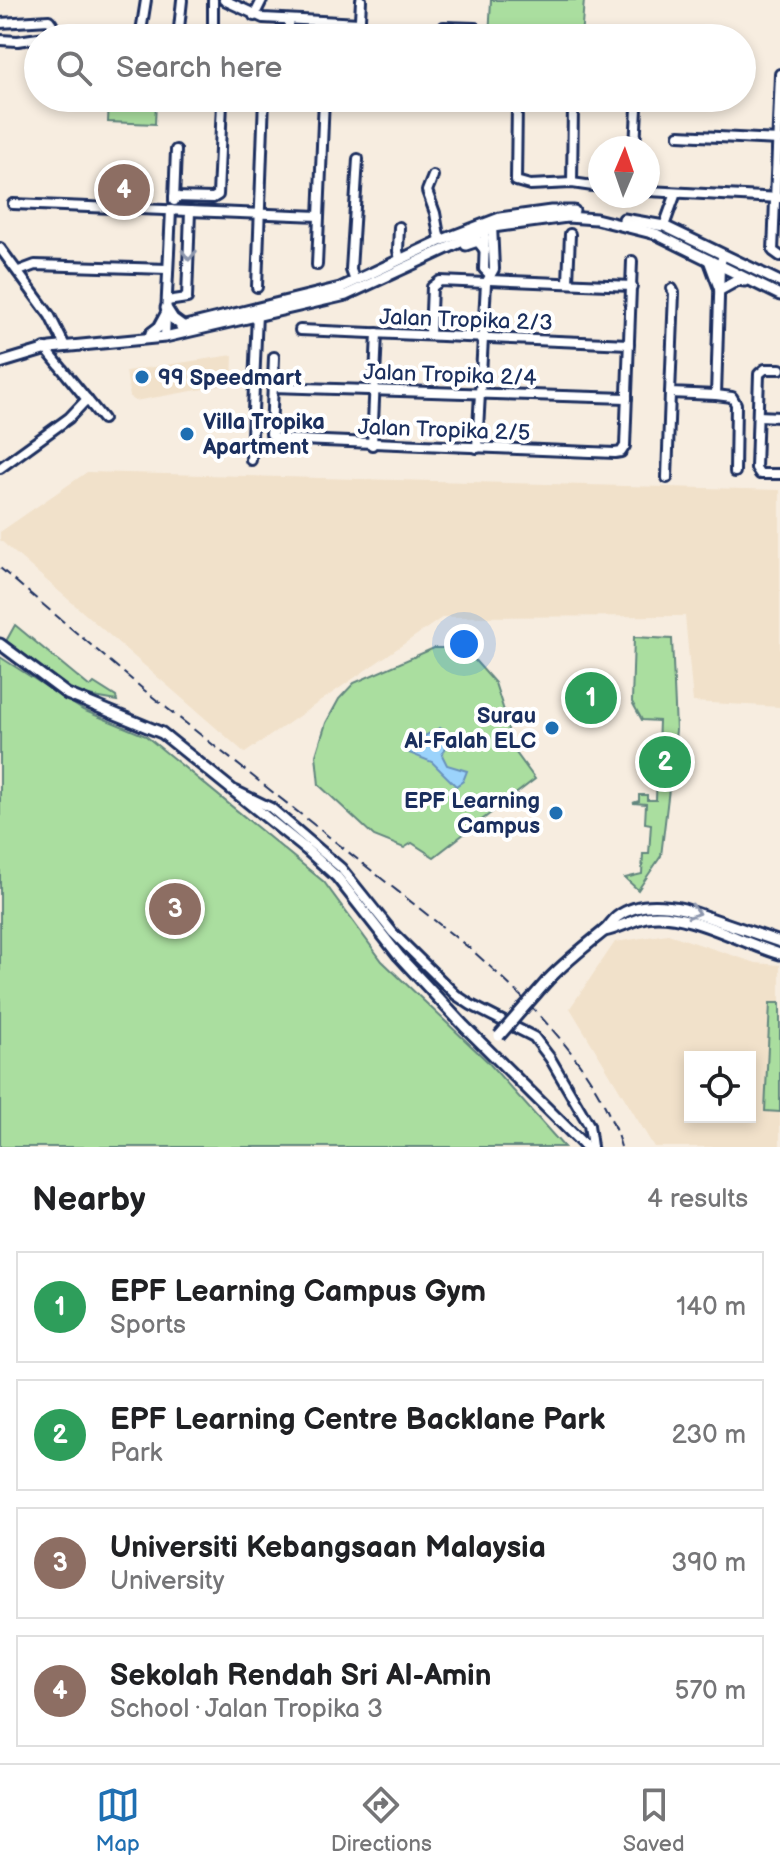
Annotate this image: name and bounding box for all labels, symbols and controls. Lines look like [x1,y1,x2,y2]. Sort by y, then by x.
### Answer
search box [24,24,756,112]
icon: search [52,46,96,90]
text: Search here [116,50,282,86]
north arrow [588,136,660,208]
pin: 4 [98,160,150,220]
one-way arrow [180,249,197,262]
street label: Jalan Tropika 2/3 [379,304,553,337]
street label: Jalan Tropika 2/4 [363,359,538,392]
place label: 99 Speedmart [158,365,302,392]
marker: 99 Speedmart [133,368,151,386]
place label: Villa Tropika Apartment [202,409,325,461]
street label: Jalan Tropika 2/5 [357,414,531,447]
marker: Villa Tropika Apartment [178,425,196,443]
your location [444,624,484,664]
pin: 1 [565,668,617,728]
place label: Surau Al-Falah ELC [403,703,536,755]
marker: Surau Al-Falah ELC [543,719,561,737]
pin: 2 [639,732,691,792]
place label: EPF Learning Campus [404,788,540,840]
marker: EPF Learning Campus [547,804,565,822]
pin: 3 [149,879,201,939]
one-way arrow [686,903,700,919]
map controls [684,1051,756,1123]
button: locate [684,1051,756,1123]
text: Nearby [32,1179,146,1220]
text: 4 results [647,1184,748,1215]
text: EPF Learning Campus Gym [110,1274,486,1310]
text: 1 [55,1292,65,1323]
text: 140 m [676,1292,746,1323]
text: Sports [110,1310,186,1341]
text: EPF Learning Centre Backlane Park [110,1402,605,1438]
text: 2 [52,1420,68,1451]
text: 230 m [671,1420,746,1451]
text: Park [110,1438,162,1469]
text: Universiti Kebangsaan Malaysia [110,1530,546,1566]
text: 3 [52,1548,68,1579]
text: 390 m [671,1548,746,1579]
text: University [110,1566,225,1597]
text: Sekolah Rendah Sri Al-Amin [110,1658,491,1694]
text: 4 [52,1676,68,1707]
text: 570 m [675,1676,746,1707]
text: School · Jalan Tropika 3 [110,1694,383,1725]
tab: Map [95,1783,140,1858]
tab: Directions [331,1783,432,1858]
tab: Saved [623,1783,685,1858]

